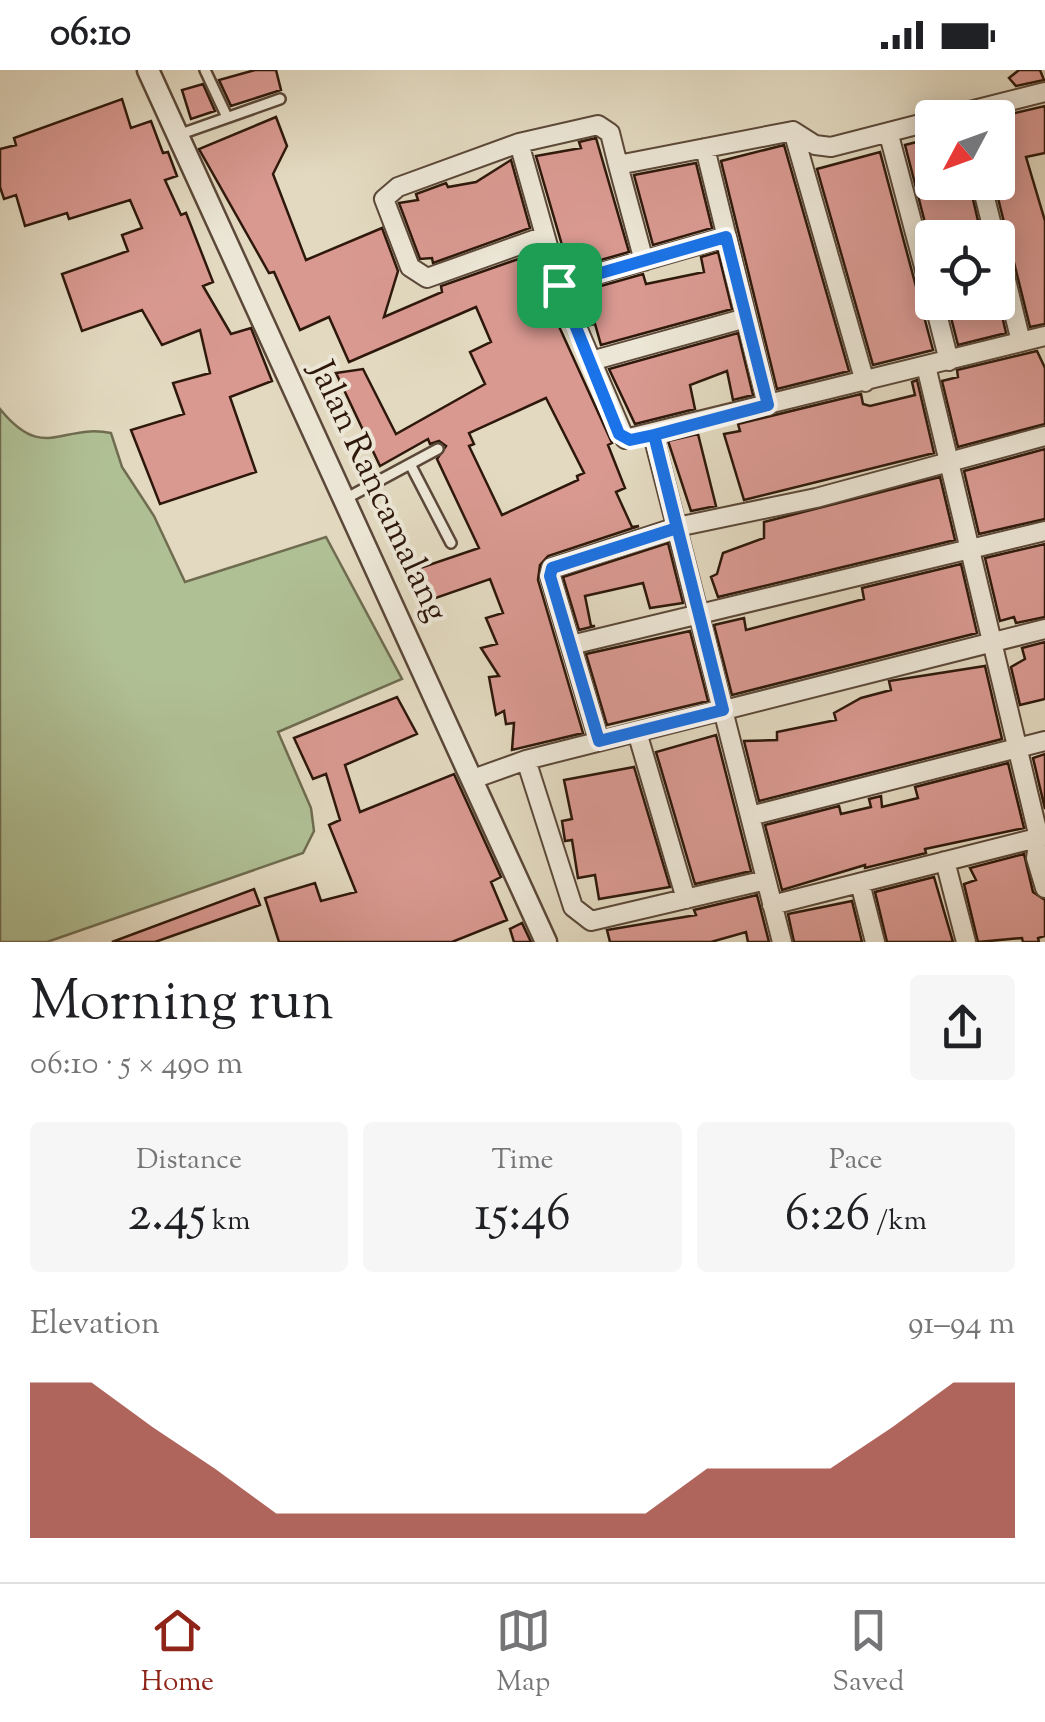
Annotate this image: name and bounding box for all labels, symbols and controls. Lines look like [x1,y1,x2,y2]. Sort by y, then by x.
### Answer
text: 06:10 [50,8,131,62]
north arrow [915,100,1015,200]
map controls [915,100,1015,320]
button: locate [915,220,1015,320]
pin [517,243,602,328]
icon: arrive [532,258,587,313]
street label: Jalan Rancamalang [293,351,460,631]
text: Morning run [30,965,334,1044]
button: share [910,975,1015,1080]
text: 06:10 · 5 × 490 m [30,1042,243,1088]
text: Distance [136,1141,242,1181]
text: Time [491,1141,554,1181]
text: Pace [829,1141,883,1181]
text: 2.45 [128,1181,206,1253]
text: 15:46 [474,1181,571,1253]
text: 6:26 [785,1181,870,1253]
text: km [206,1202,251,1242]
text: /km [870,1202,927,1242]
text: Elevation [30,1302,160,1348]
text: 91–94 m [908,1302,1015,1348]
tab: Home [141,1603,214,1703]
tab: Map [496,1603,551,1703]
tab: Saved [832,1603,904,1703]

